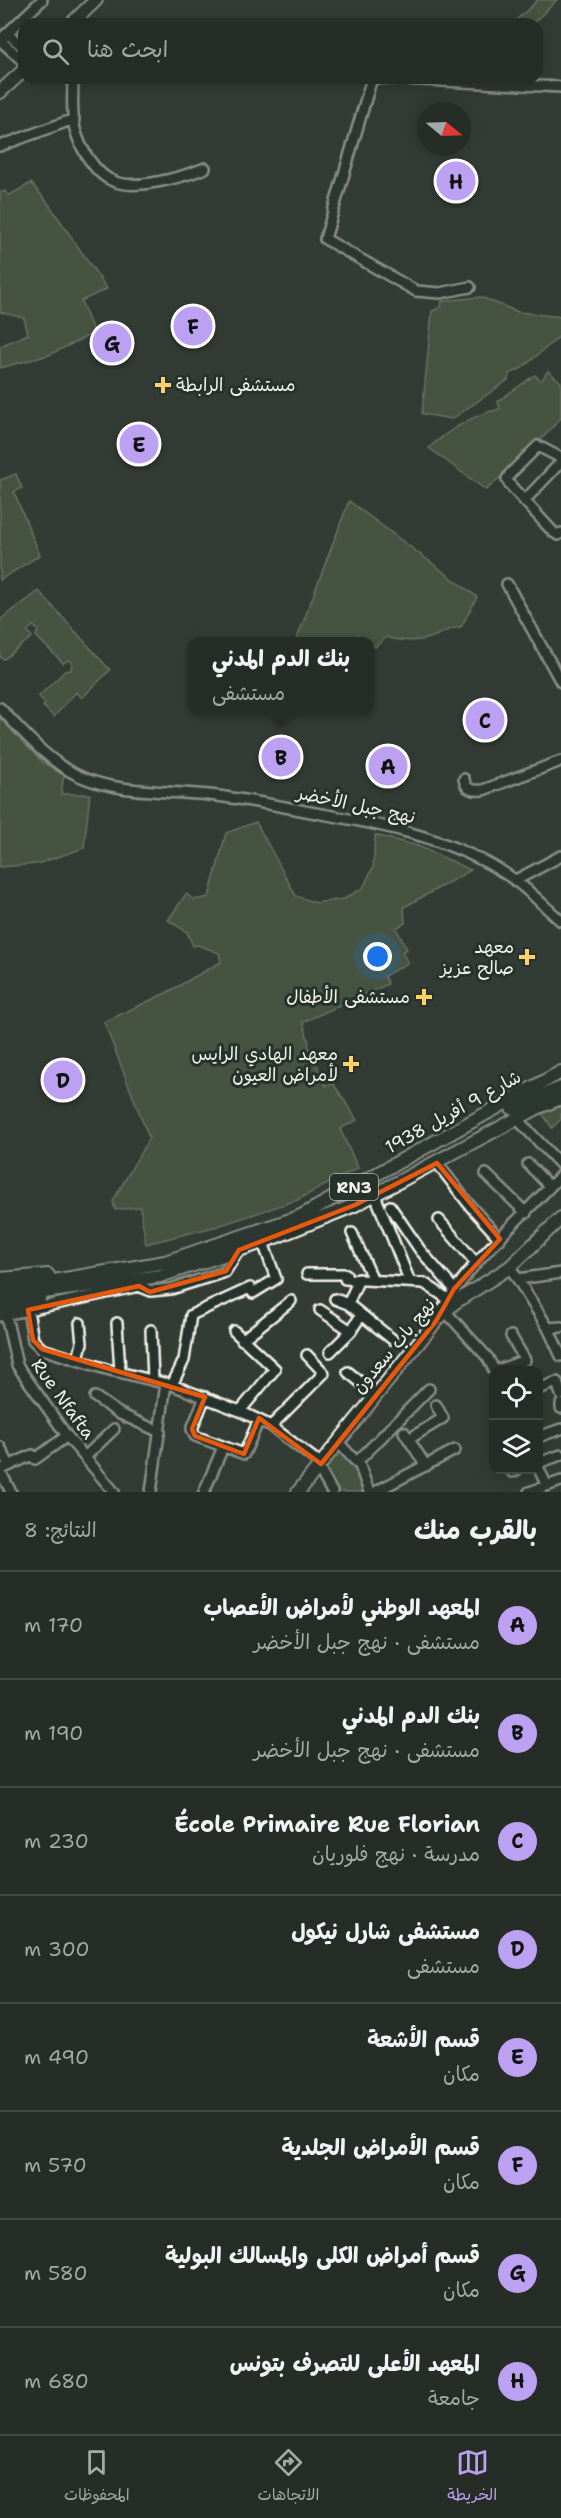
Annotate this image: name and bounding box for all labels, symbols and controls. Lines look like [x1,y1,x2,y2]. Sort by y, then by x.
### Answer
search box [18,18,543,84]
icon: search [39,35,72,68]
text: ابحث هنا [87,35,168,64]
north arrow [417,102,471,156]
pin: H [436,158,476,204]
pin: F [174,304,212,348]
pin: G [92,320,132,366]
place label: مستشفى الرابطة [176,373,296,397]
marker: مستشفى الرابطة [154,376,172,394]
pin: E [120,422,158,466]
popup [188,637,374,715]
text: بنك الدم المدني [212,644,350,673]
text: مستشفى [212,680,285,706]
pin: C [466,698,504,742]
pin: B [262,734,300,780]
pin: A [368,744,408,789]
street label: نهج جبل الأخضر [292,780,418,829]
place label: معهد صالح عزيز [438,935,514,980]
your location [363,942,392,971]
marker: معهد صالح عزيز [518,948,536,966]
place label: مستشفى الأطفال [286,985,410,1009]
marker: مستشفى الأطفال [415,988,433,1006]
place label: معهد الهادي الرايس لأمراض العيون [192,1042,338,1087]
marker: معهد الهادي الرايس لأمراض العيون [342,1055,360,1073]
pin: D [44,1058,82,1102]
street label: شارع 9 أفريل 1938 [381,1065,525,1159]
road number: RN3 [330,1174,378,1200]
street label: نهج باب سعدون [347,1293,441,1399]
street label: Rue Nfafta [26,1354,100,1444]
map controls [489,1366,543,1474]
button: locate [489,1366,543,1420]
button: layers [489,1420,543,1474]
text: بالقرب منك [414,1512,537,1547]
text: النتائج: 8 [24,1517,97,1543]
text: المعهد الوطني لأمراض الأعصاب [203,1593,480,1622]
text: 170 m [24,1612,83,1638]
text: A [510,1612,525,1638]
text: مستشفى · نهج جبل الأخضر [253,1629,480,1655]
text: بنك الدم المدني [342,1701,480,1730]
text: 190 m [24,1720,83,1746]
text: B [511,1720,524,1746]
text: مستشفى · نهج جبل الأخضر [253,1737,480,1763]
text: École Primaire Rue Florian [174,1810,480,1839]
text: 230 m [24,1828,89,1854]
text: C [511,1828,524,1854]
text: مدرسة · نهج فلوريان [312,1841,480,1867]
text: مستشفى شارل نيكول [291,1917,480,1946]
text: 300 m [24,1936,90,1962]
text: D [510,1936,525,1962]
text: مستشفى [407,1953,480,1979]
text: قسم الأشعة [367,2025,480,2054]
text: 490 m [24,2044,89,2070]
text: E [511,2044,524,2070]
text: مكان [443,2061,480,2087]
text: قسم الأمراض الجلدية [282,2133,480,2162]
text: 570 m [24,2152,87,2178]
text: F [512,2152,523,2178]
text: مكان [443,2169,480,2195]
text: قسم أمراض الكلى والمسالك البولية [165,2241,480,2270]
text: 580 m [24,2260,87,2286]
text: G [509,2260,526,2286]
text: مكان [443,2277,480,2303]
text: المعهد الأعلى للتصرف بتونس [230,2349,480,2378]
text: 680 m [24,2368,89,2394]
text: H [510,2368,525,2394]
text: جامعة [428,2385,480,2411]
tab: المحفوظات [64,2446,130,2509]
tab: الاتجاهات [258,2446,319,2509]
tab: الخريطة [447,2446,497,2509]

